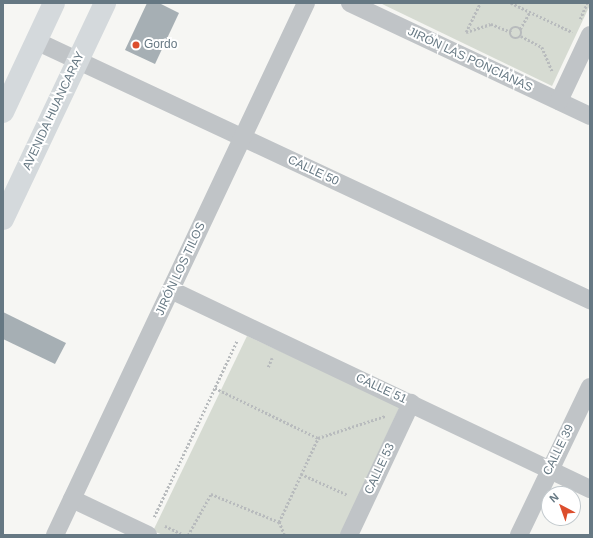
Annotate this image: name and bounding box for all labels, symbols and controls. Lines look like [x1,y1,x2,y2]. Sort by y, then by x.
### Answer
street label: JIRÓN LAS PONCIANAS [405,25,535,95]
place label: Gordo [144,38,177,52]
marker: Gordo [131,40,141,50]
street label: AVENIDA HUANCARAY [20,49,88,173]
street label: CALLE 50 [285,153,341,189]
street label: JIRÓN LOS TILOS [153,220,209,318]
street label: CALLE 51 [353,371,409,407]
street label: CALLE 39 [541,422,577,478]
street label: CALLE 53 [362,441,398,497]
north arrow [541,486,581,526]
text: N [547,491,561,505]

